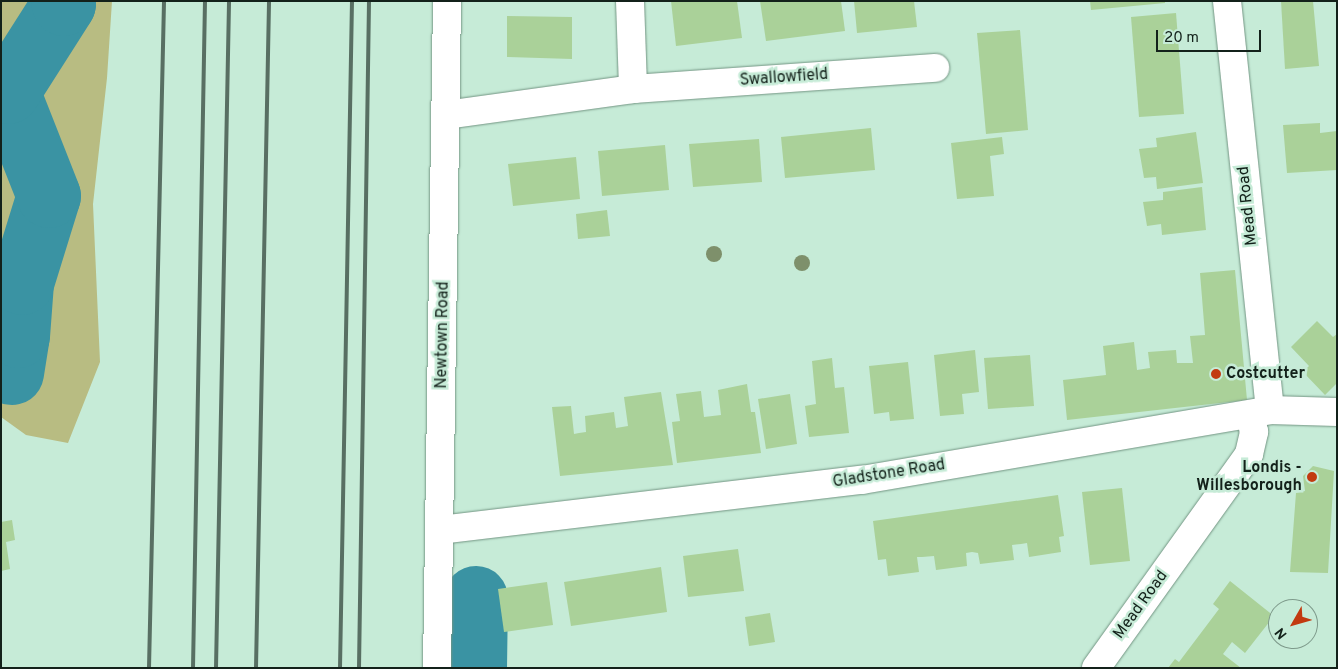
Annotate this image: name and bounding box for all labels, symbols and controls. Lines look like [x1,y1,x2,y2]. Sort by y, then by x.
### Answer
scale bar [1158,20,1263,52]
text: 20 m [1164,29,1199,48]
street label: Swallowfield [739,65,829,91]
street label: Mead Road [1234,165,1262,247]
street label: Newtown Road [432,281,454,389]
place label: Costcutter [1226,364,1305,384]
marker: Costcutter [1210,368,1222,380]
street label: Gladstone Road [831,456,947,492]
place label: Londis - Willesborough [1196,458,1302,496]
marker: Londis - Willesborough [1306,471,1318,483]
street label: Mead Road [1110,567,1172,643]
north arrow [1268,599,1318,649]
text: N [1272,624,1291,642]

